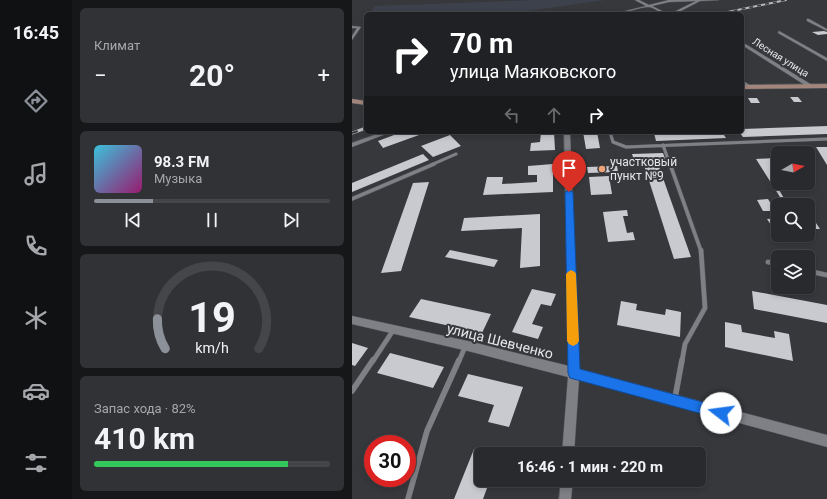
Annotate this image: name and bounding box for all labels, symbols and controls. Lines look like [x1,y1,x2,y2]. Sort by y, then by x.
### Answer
text: 16:45 [13,22,59,43]
text: 70 m [450,27,513,60]
icon: right [384,28,436,80]
street label: Лесная улица [751,36,811,79]
text: Климат [94,38,140,53]
text: 20° [189,58,235,93]
text: улица Маяковского [450,61,616,82]
text: − [94,63,107,88]
text: + [318,63,330,88]
icon: directions [22,87,50,115]
icon: left [501,104,523,126]
icon: ahead [543,104,565,126]
icon: right [585,104,607,126]
north arrow [771,146,815,190]
map controls [771,146,815,294]
pin [552,151,586,192]
text: 98.3 FM [154,153,209,171]
place label: участковый пункт №9 [610,155,677,183]
icon: arrive [558,157,580,179]
icon: music [22,160,50,188]
marker: участковый пункт №9 [597,164,607,174]
text: Музыка [154,171,202,186]
button: search [771,198,815,242]
icon: previous [122,209,144,231]
icon: pause [201,209,223,231]
icon: next [280,209,302,231]
icon: phone [22,232,50,260]
button: layers [771,250,815,294]
text: 19 [188,293,236,342]
icon: climate [22,304,50,332]
street label: улица Шевченко [445,320,555,362]
text: km/h [195,339,229,355]
icon: car [22,377,50,405]
position arrow [700,392,742,434]
text: Запас хода · 82% [94,401,196,416]
text: 410 km [94,421,195,456]
speed limit sign: 30 [364,435,416,487]
icon: filters [22,449,50,477]
text: 16:46 · 1 мин · 220 m [517,458,663,476]

